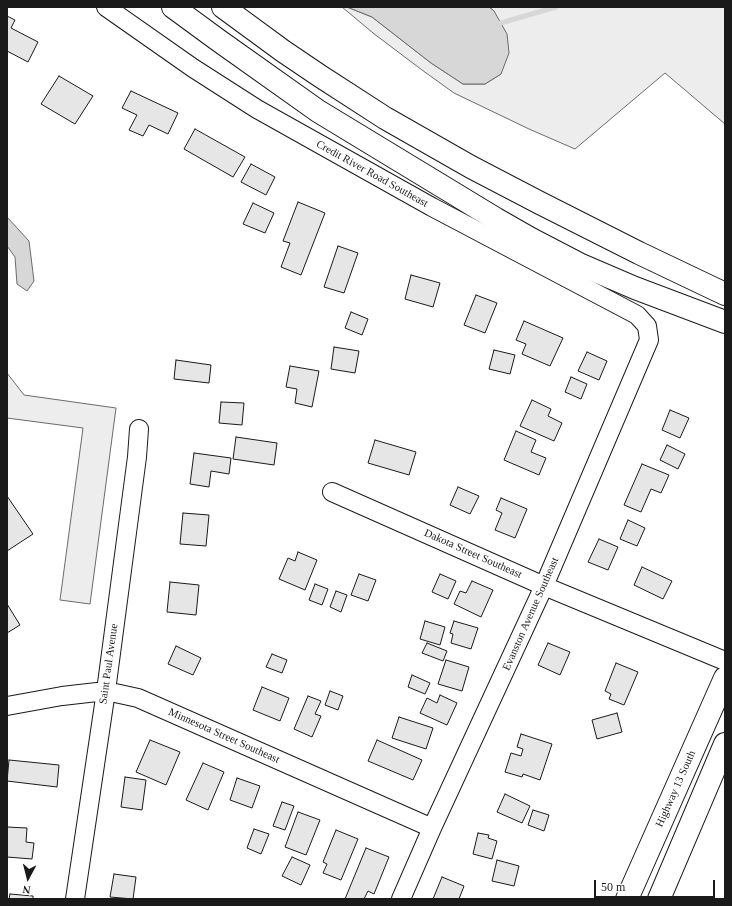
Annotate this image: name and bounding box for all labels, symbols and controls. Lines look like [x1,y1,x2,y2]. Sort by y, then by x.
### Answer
street label: Credit River Road Southeast [314,138,430,210]
street label: Dakota Street Southeast [422,526,524,582]
street label: Evanston Avenue Southeast [500,555,562,673]
street label: Saint Paul Avenue [97,623,121,705]
street label: Minnesota Street Southeast [166,705,282,767]
street label: Highway 13 South [653,749,699,829]
north arrow [8,858,48,898]
scale bar [596,872,717,898]
text: 50 m [601,880,625,894]
text: N [22,883,31,896]

